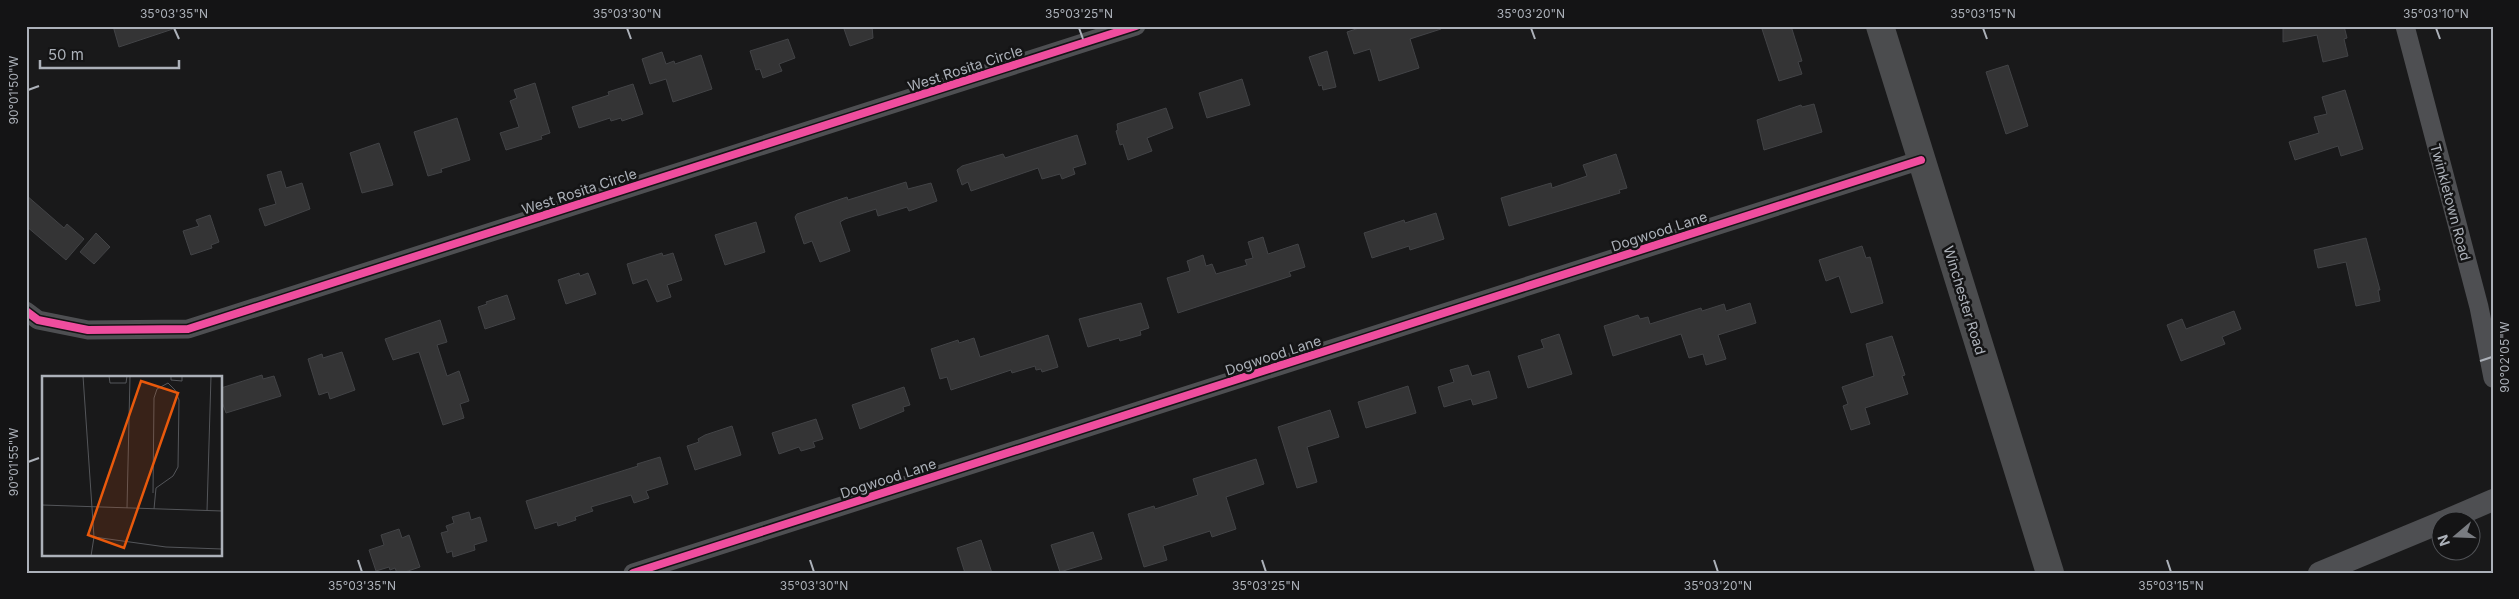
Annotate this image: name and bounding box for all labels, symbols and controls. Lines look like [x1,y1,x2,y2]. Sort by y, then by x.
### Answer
text: 35°03'35"N [140,6,208,21]
text: 35°03'30"N [593,6,661,21]
text: 35°03'25"N [1045,6,1113,21]
text: 35°03'20"N [1497,6,1565,21]
text: 35°03'15"N [1950,6,2016,21]
text: 35°03'10"N [2403,6,2469,21]
scale bar [40,38,179,70]
street label: West Rosita Circle [905,41,1025,95]
text: 50 m [48,45,84,64]
text: 90°01'50"W [6,55,21,124]
street label: Twinkletown Road [2427,142,2475,262]
street label: West Rosita Circle [519,164,639,218]
street label: Dogwood Lane [1609,207,1709,255]
street label: Winchester Road [1940,244,1990,356]
text: 90°02'05"W [2497,321,2512,393]
street label: Dogwood Lane [1223,331,1323,379]
inset map [42,376,222,556]
text: 90°01'55"W [6,428,21,496]
street label: Dogwood Lane [838,454,938,502]
north arrow [2432,512,2482,562]
text: N [2433,533,2453,548]
text: 35°03'35"N [328,578,396,593]
text: 35°03'30"N [780,578,848,593]
text: 35°03'25"N [1232,578,1300,593]
text: 35°03'20"N [1684,578,1752,593]
text: 35°03'15"N [2138,578,2204,593]

